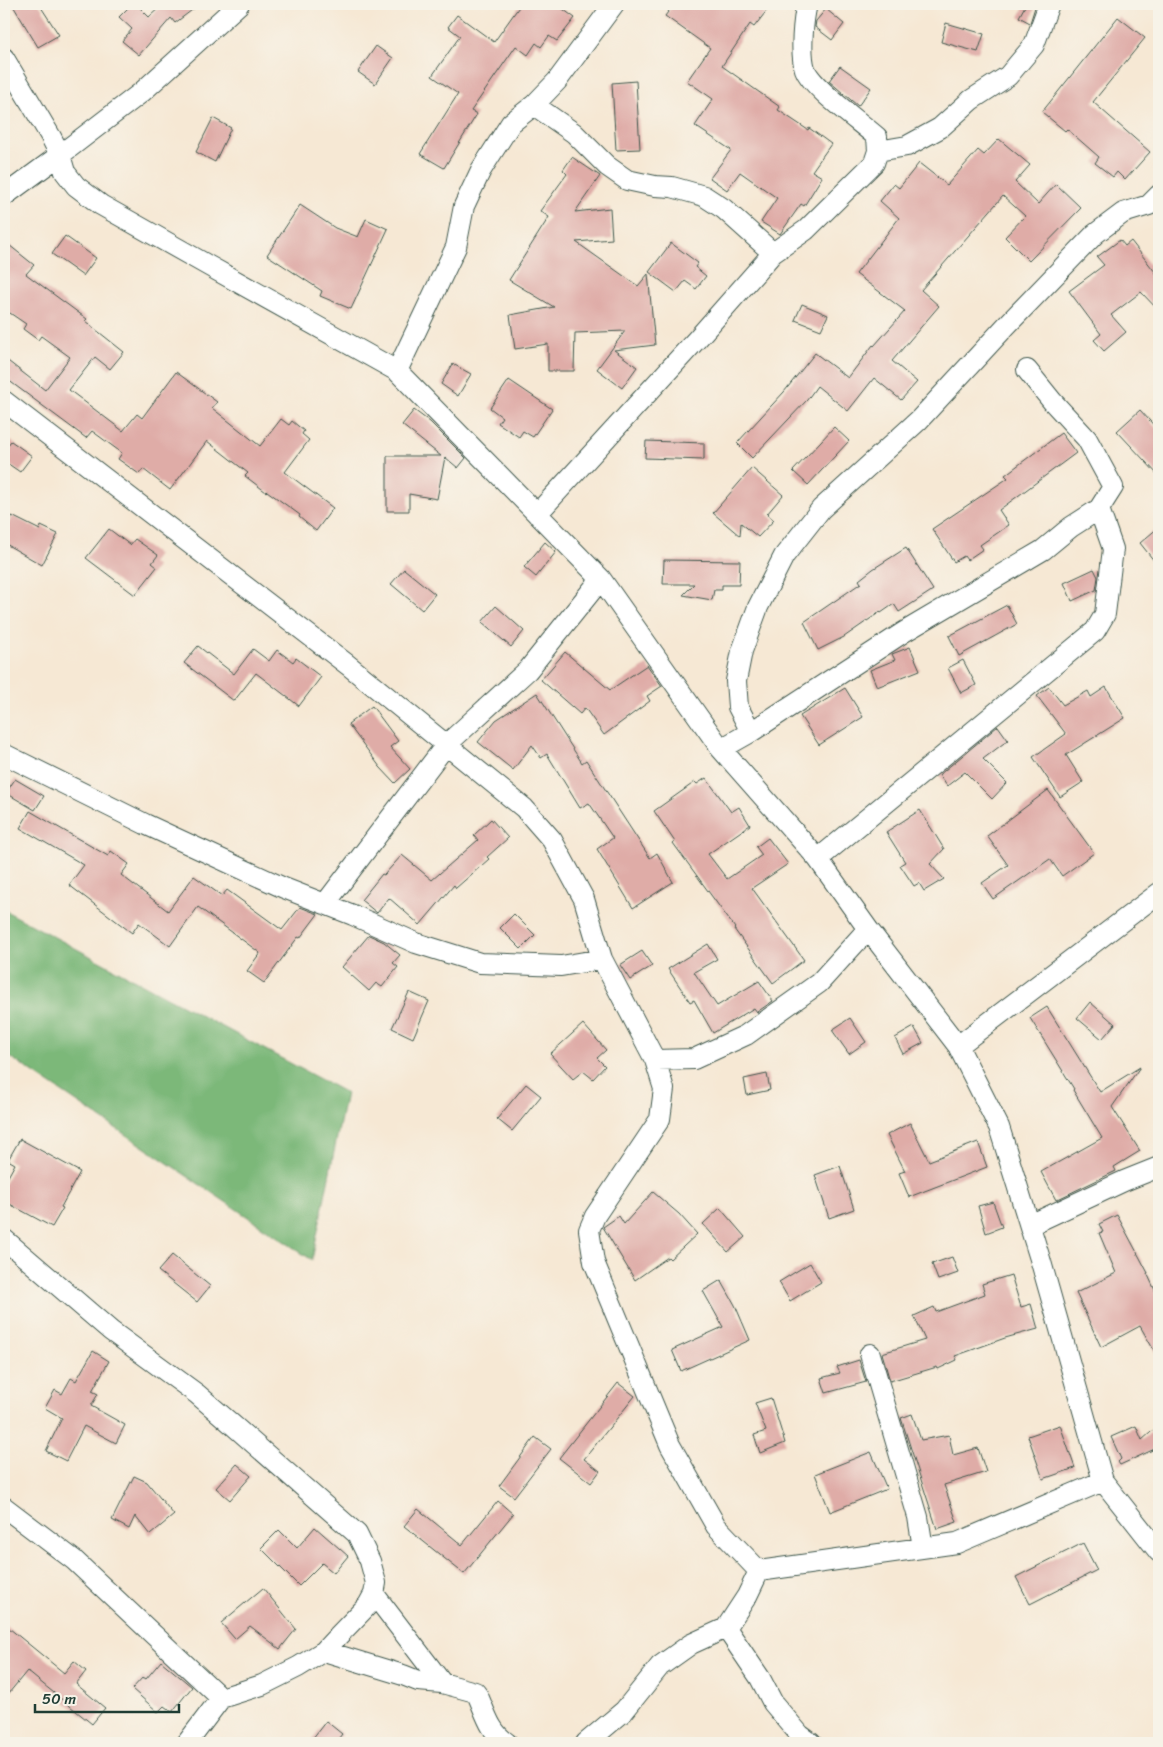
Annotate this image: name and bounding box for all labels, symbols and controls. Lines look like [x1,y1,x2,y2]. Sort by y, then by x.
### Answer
scale bar [35,1682,179,1714]
text: 50 m [42,1686,77,1712]

